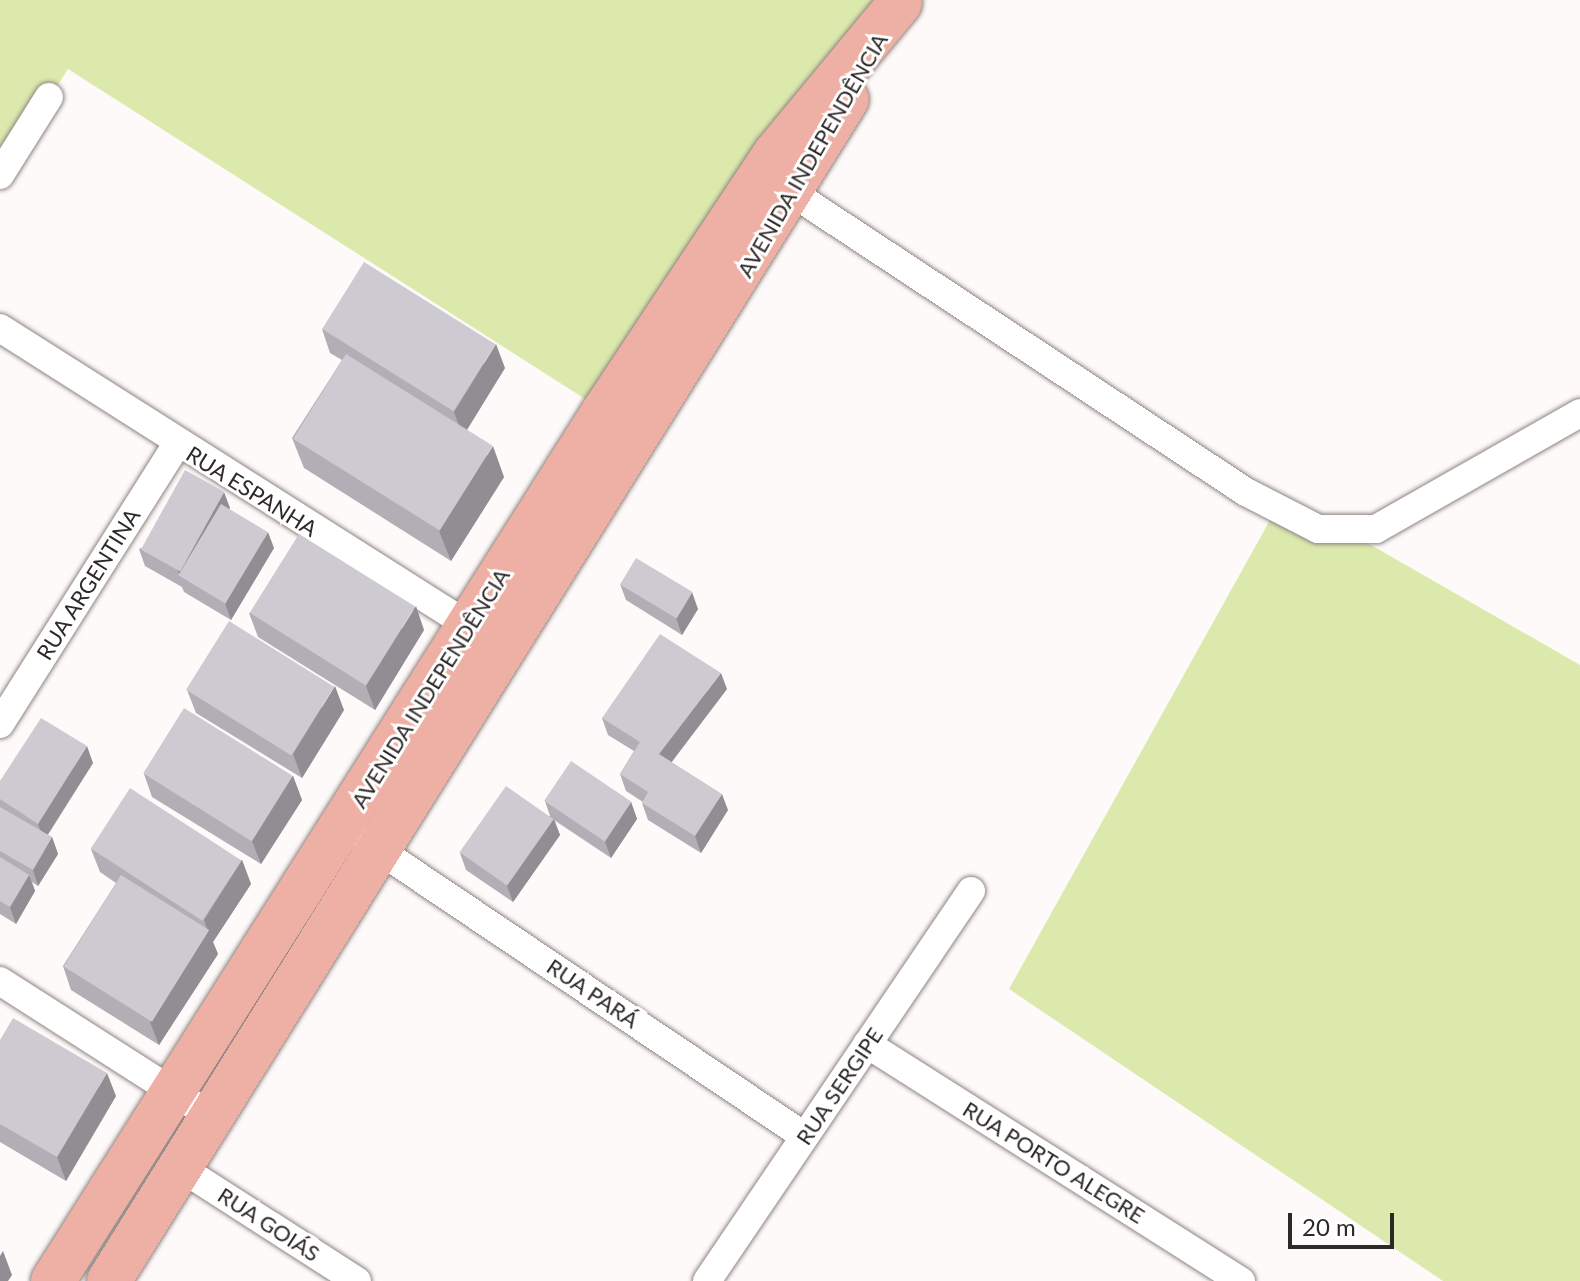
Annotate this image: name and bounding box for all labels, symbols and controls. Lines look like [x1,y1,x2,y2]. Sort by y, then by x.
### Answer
street label: AVENIDA INDEPENDÊNCIA [731,28,893,282]
street label: RUA ESPANHA [181,440,323,542]
street label: RUA ARGENTINA [30,503,146,665]
street label: AVENIDA INDEPENDÊNCIA [345,563,515,813]
street label: RUA PARÁ [542,952,644,1034]
street label: RUA SERGIPE [790,1022,888,1150]
street label: RUA PORTO ALEGRE [958,1095,1150,1229]
street label: RUA GOIÁS [213,1181,325,1267]
scale bar [1292,1197,1398,1247]
text: 20 m [1302,1212,1356,1241]

